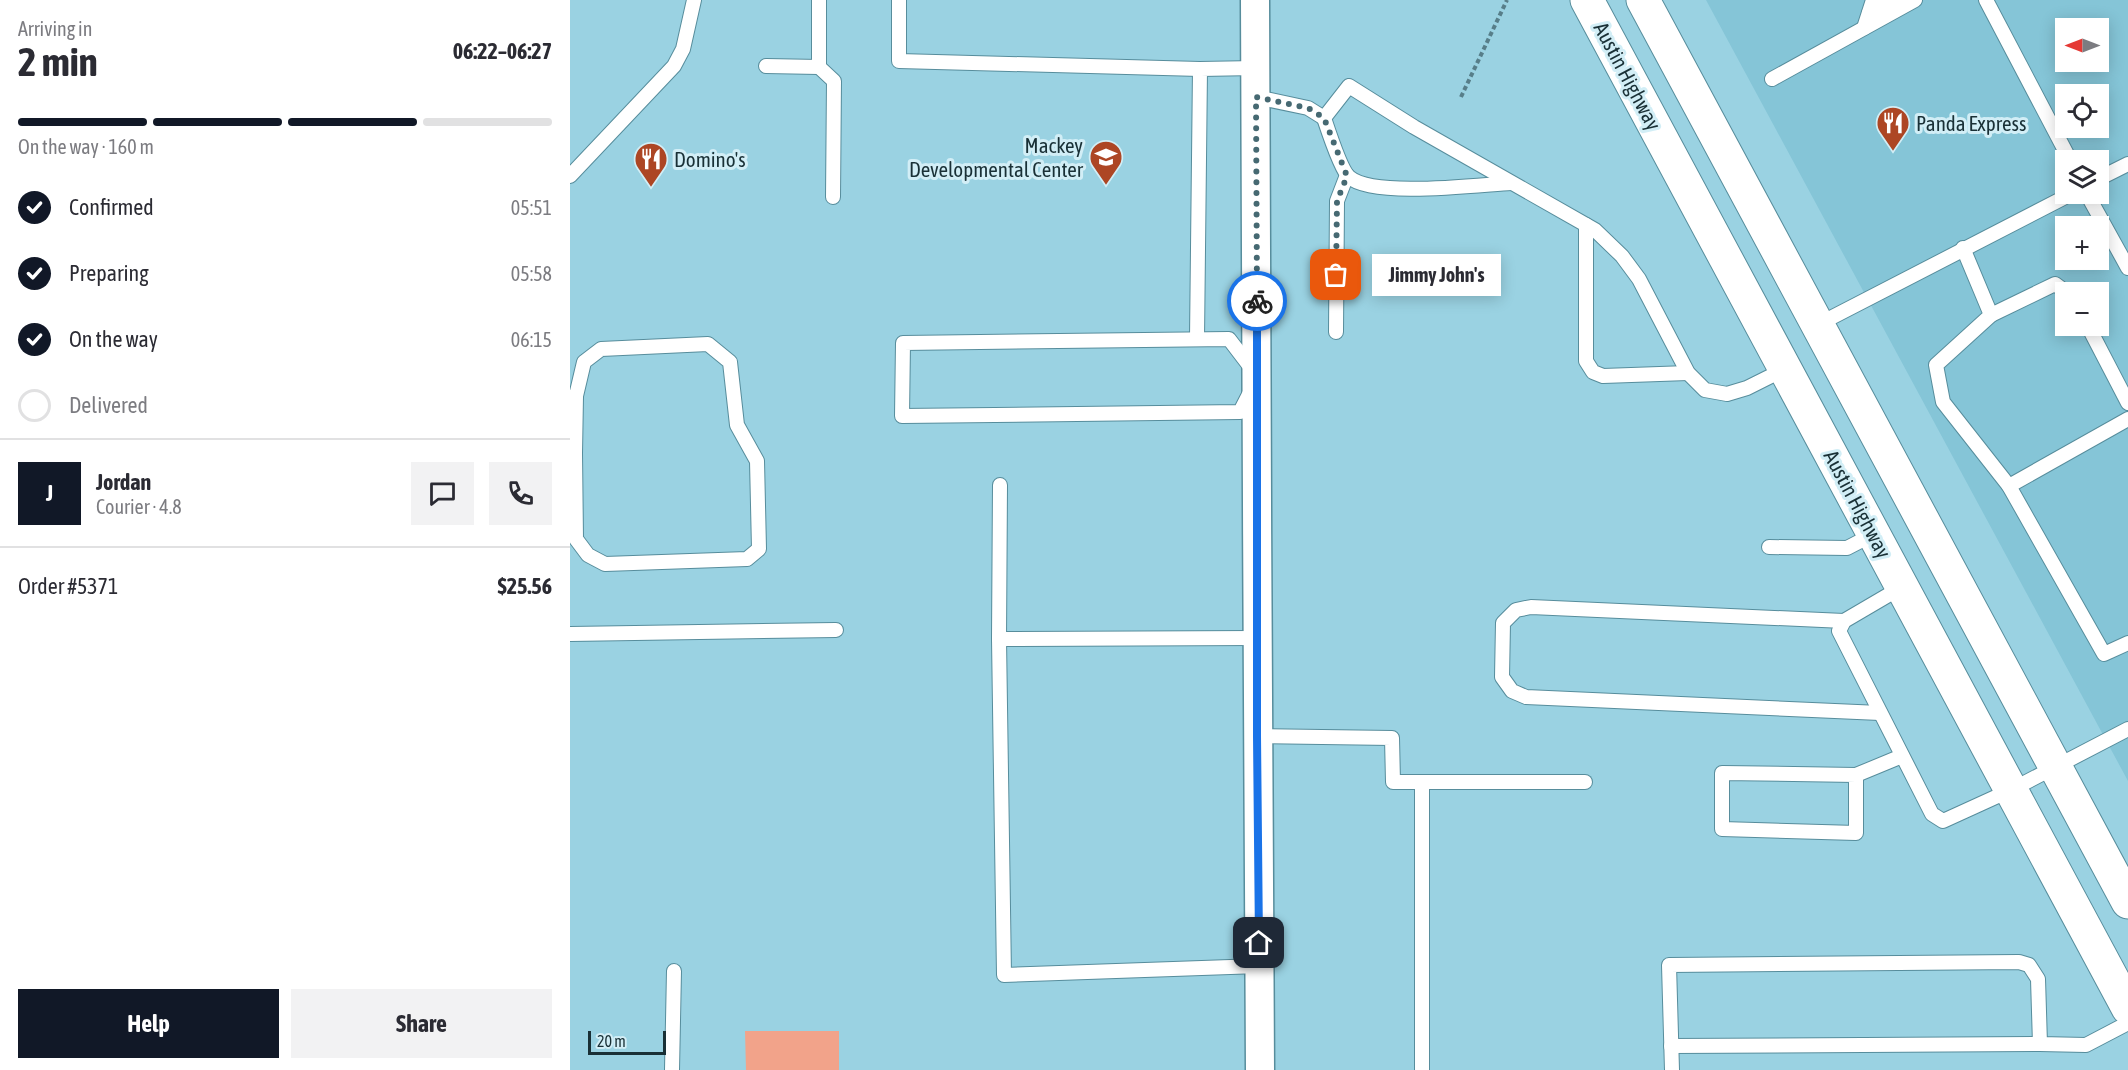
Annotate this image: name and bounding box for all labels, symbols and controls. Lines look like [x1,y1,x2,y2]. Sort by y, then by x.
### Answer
text: Arriving in [18,17,92,40]
street label: Austin Highway [1590,18,1667,134]
north arrow [2055,18,2109,72]
map controls [2055,18,2109,336]
text: 06:22–06:27 [453,38,552,64]
text: 2 min [18,40,98,84]
button: locate [2055,84,2109,138]
restaurant icon: Panda Express [1875,105,1911,152]
place label: Panda Express [1916,111,2026,135]
place label: Mackey Developmental Center [909,133,1084,181]
text: On the way · 160 m [18,135,154,158]
school or university icon: Mackey Developmental Center [1088,139,1124,186]
restaurant icon: Domino's [633,141,669,188]
place label: Domino's [674,147,746,171]
button: layers [2055,150,2109,204]
icon: check [18,191,51,224]
text: Confirmed [69,194,154,220]
text: 05:51 [511,196,552,219]
button: + [2055,216,2109,270]
pin [1310,249,1361,300]
callout: Jimmy John's [1372,254,1501,296]
icon: check [18,257,51,290]
icon: bag [1319,258,1352,291]
text: Preparing [69,260,149,286]
text: 05:58 [511,262,552,285]
text: Jimmy John's [1389,263,1484,286]
courier [1227,271,1287,331]
button: − [2055,282,2109,336]
icon: bike [1241,285,1274,318]
icon: check [18,323,51,356]
text: On the way [69,326,158,352]
text: 06:15 [511,328,552,351]
text: Delivered [69,392,148,418]
street label: Austin Highway [1820,446,1897,562]
button: chat [411,462,474,525]
button: phone [489,462,552,525]
text: Jordan [96,469,151,495]
text: J [46,480,53,506]
text: Courier · 4.8 [96,495,182,518]
text: Order #5371 [18,573,118,599]
text: $25.56 [497,573,552,599]
pin [1233,917,1284,968]
icon: home [1242,926,1275,959]
button: Help [18,989,279,1058]
button: Share [291,989,552,1058]
scale bar [588,1028,666,1056]
text: 20 m [597,1032,626,1050]

